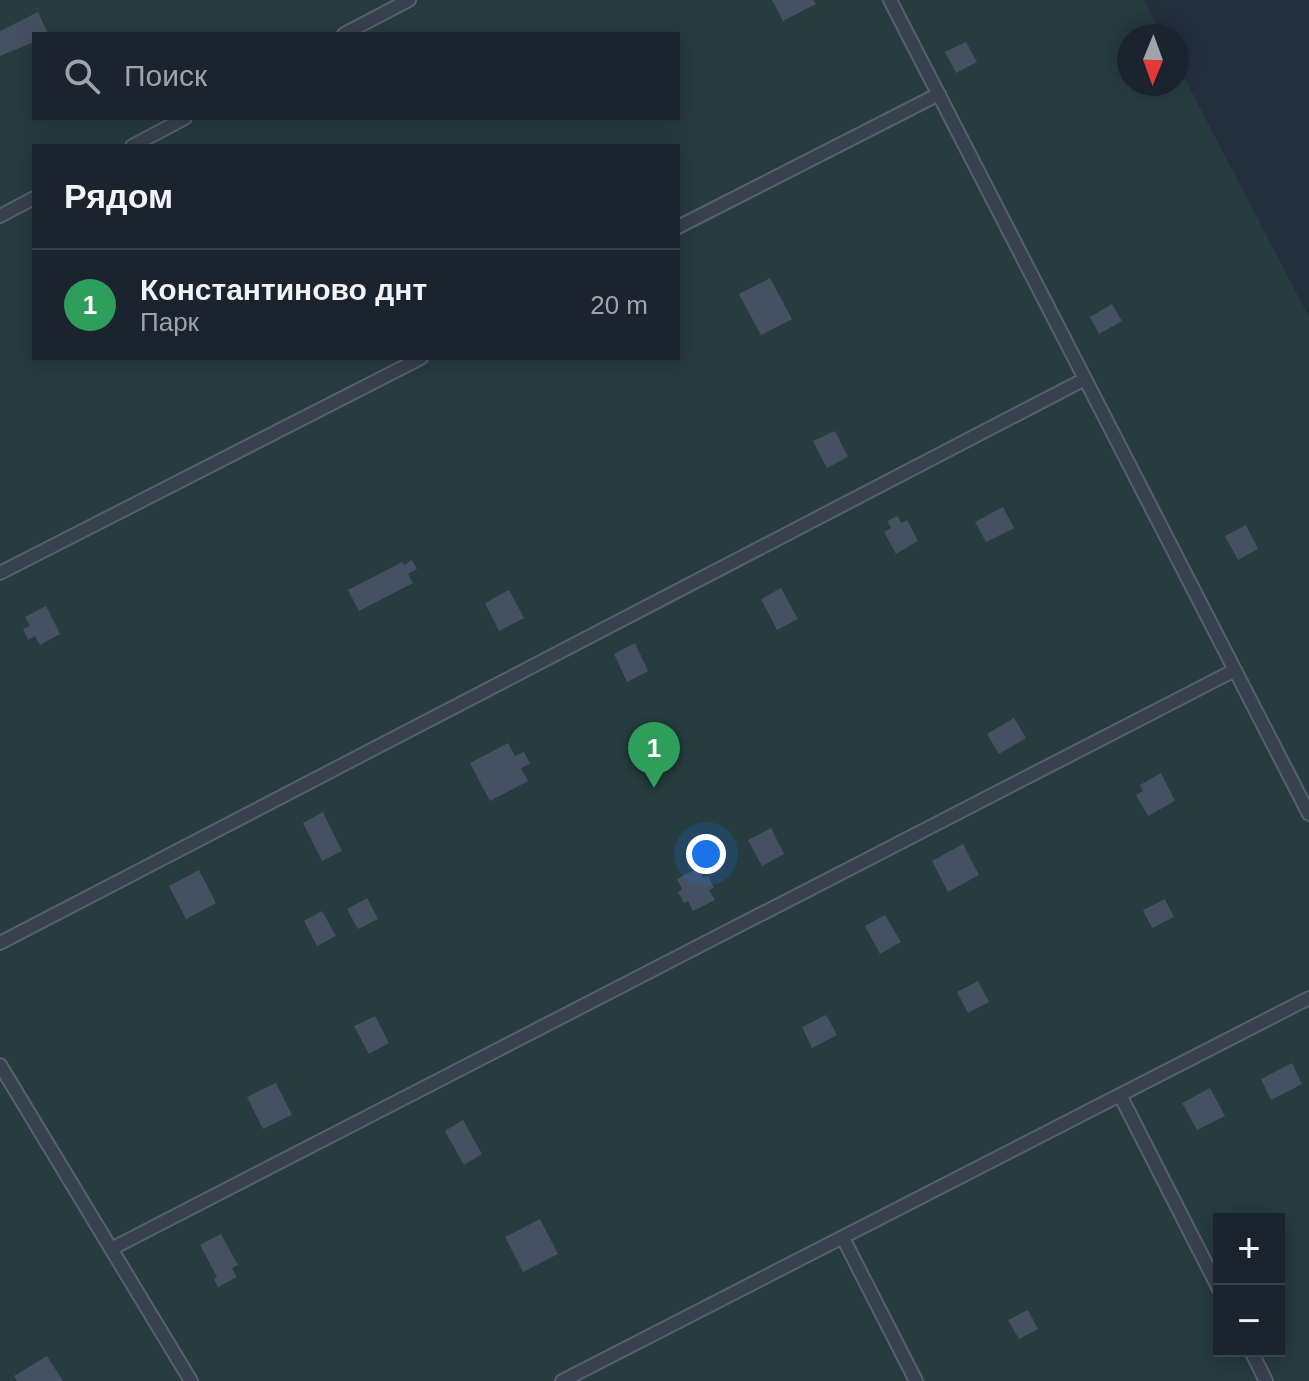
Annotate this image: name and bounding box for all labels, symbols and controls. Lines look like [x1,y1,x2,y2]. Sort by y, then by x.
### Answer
north arrow [1117,24,1189,96]
search box [32,32,680,120]
icon: search [60,54,104,98]
text: Поиск [124,59,207,92]
text: Рядом [64,177,173,215]
text: Константиново днт [140,273,427,306]
text: 1 [83,290,97,320]
text: 20 m [590,290,648,320]
text: Парк [140,307,199,337]
pin: 1 [628,722,680,788]
your location [686,834,726,874]
map controls [1213,1213,1285,1357]
button: + [1213,1213,1285,1285]
button: − [1213,1285,1285,1357]

